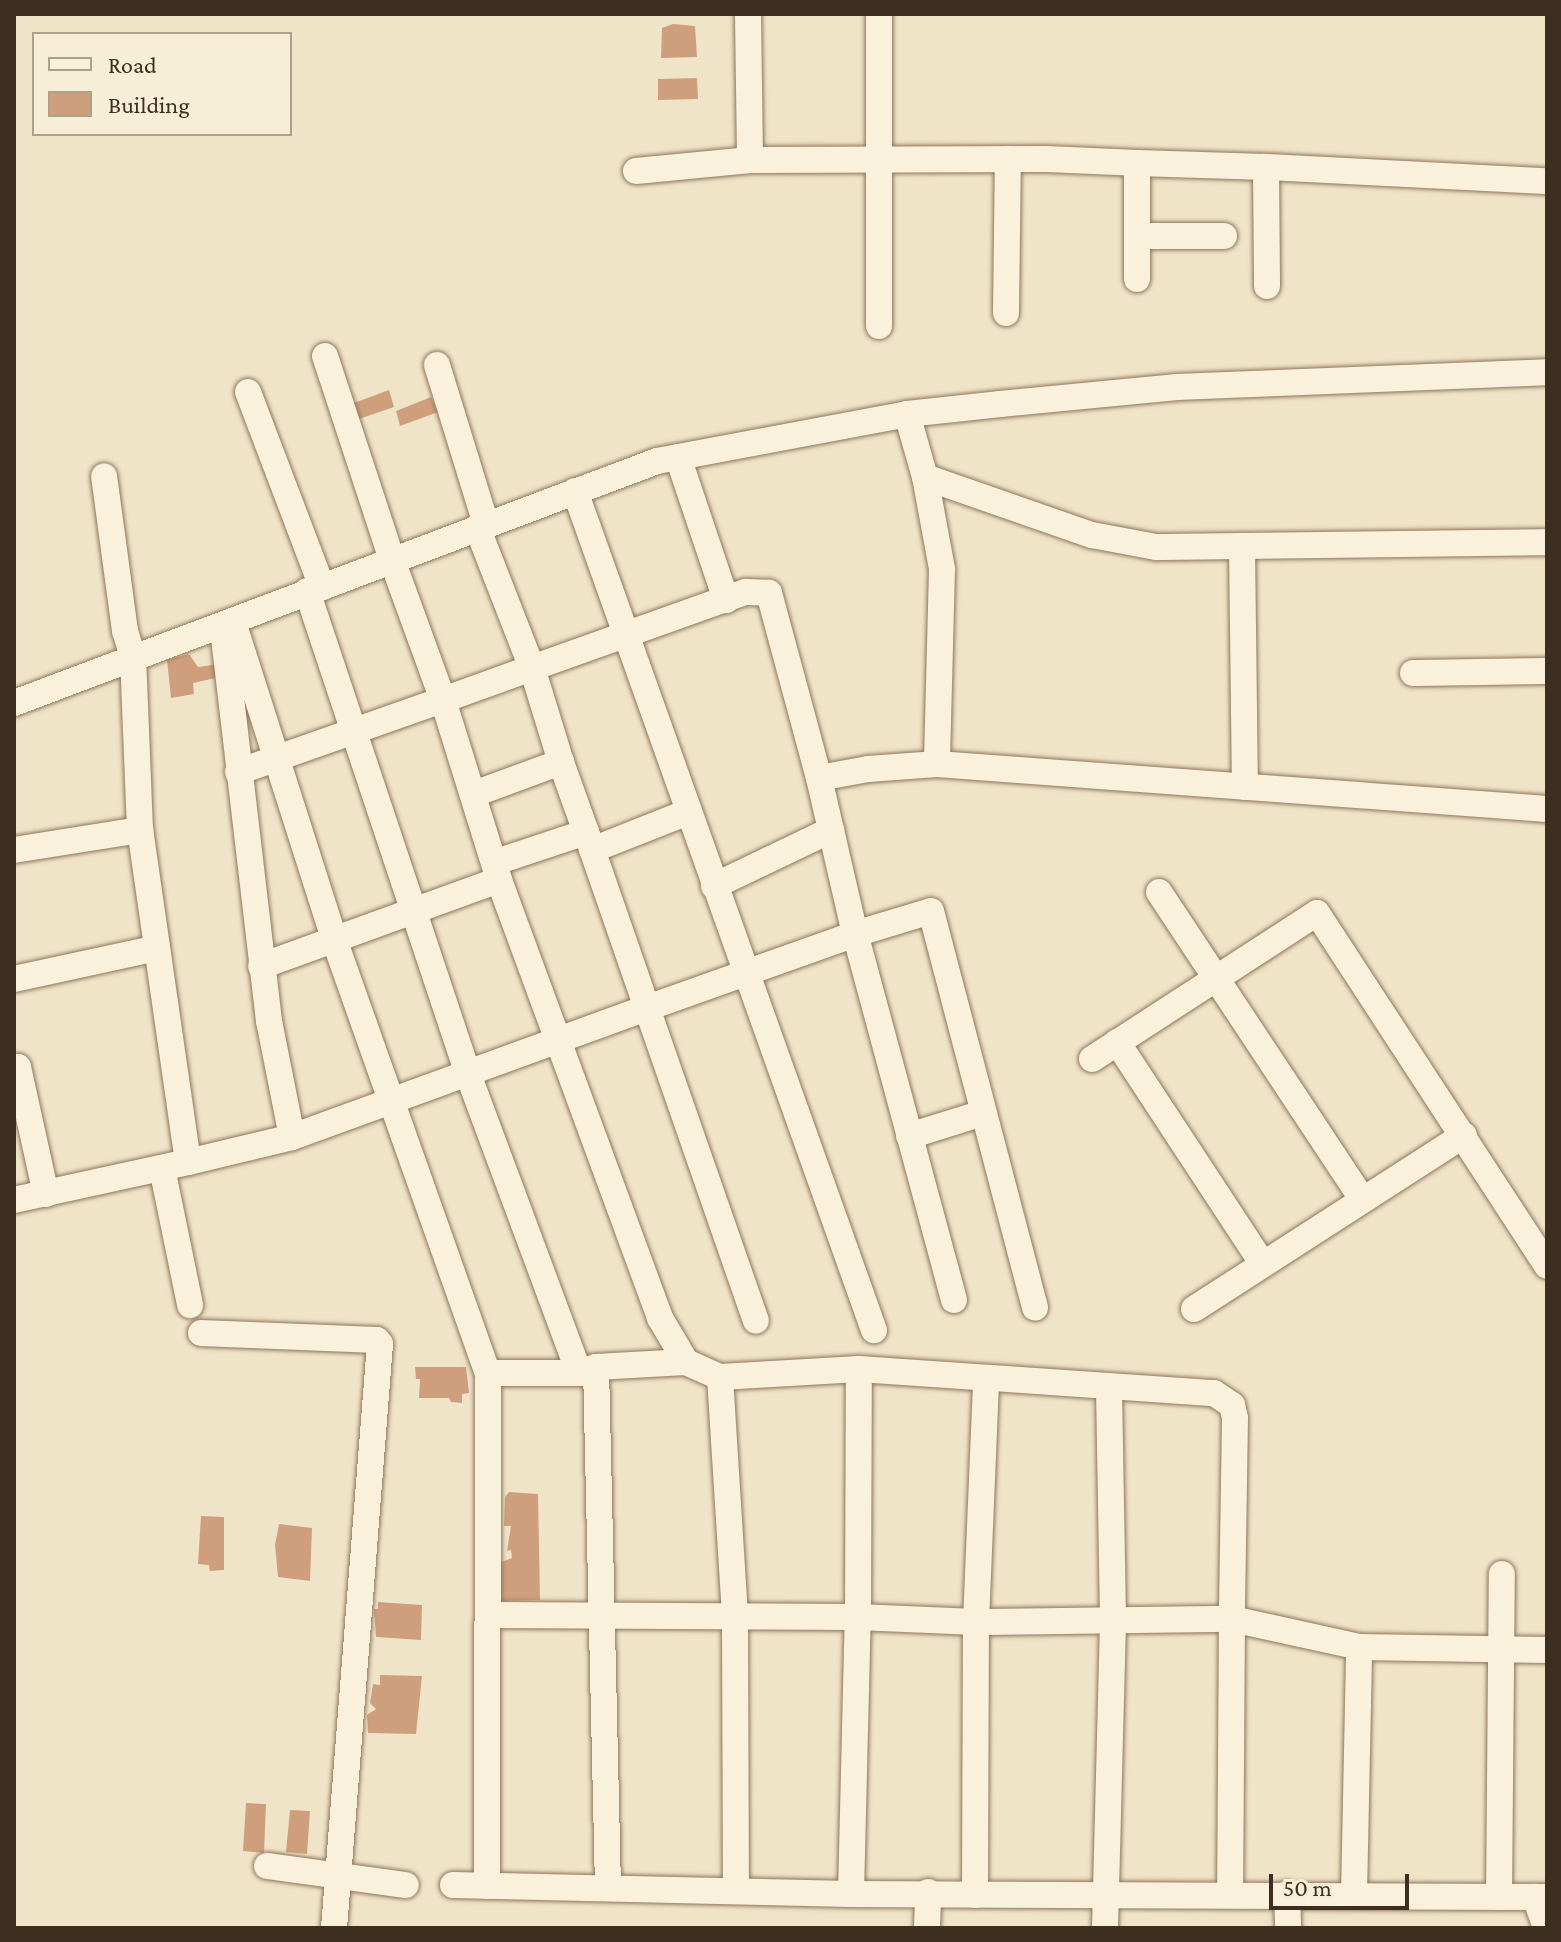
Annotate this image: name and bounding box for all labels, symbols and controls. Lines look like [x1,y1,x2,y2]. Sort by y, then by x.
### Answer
legend [32,32,292,136]
text: Road [108,51,157,78]
text: Building [108,91,190,118]
scale bar [1273,1858,1413,1908]
text: 50 m [1283,1874,1332,1901]

